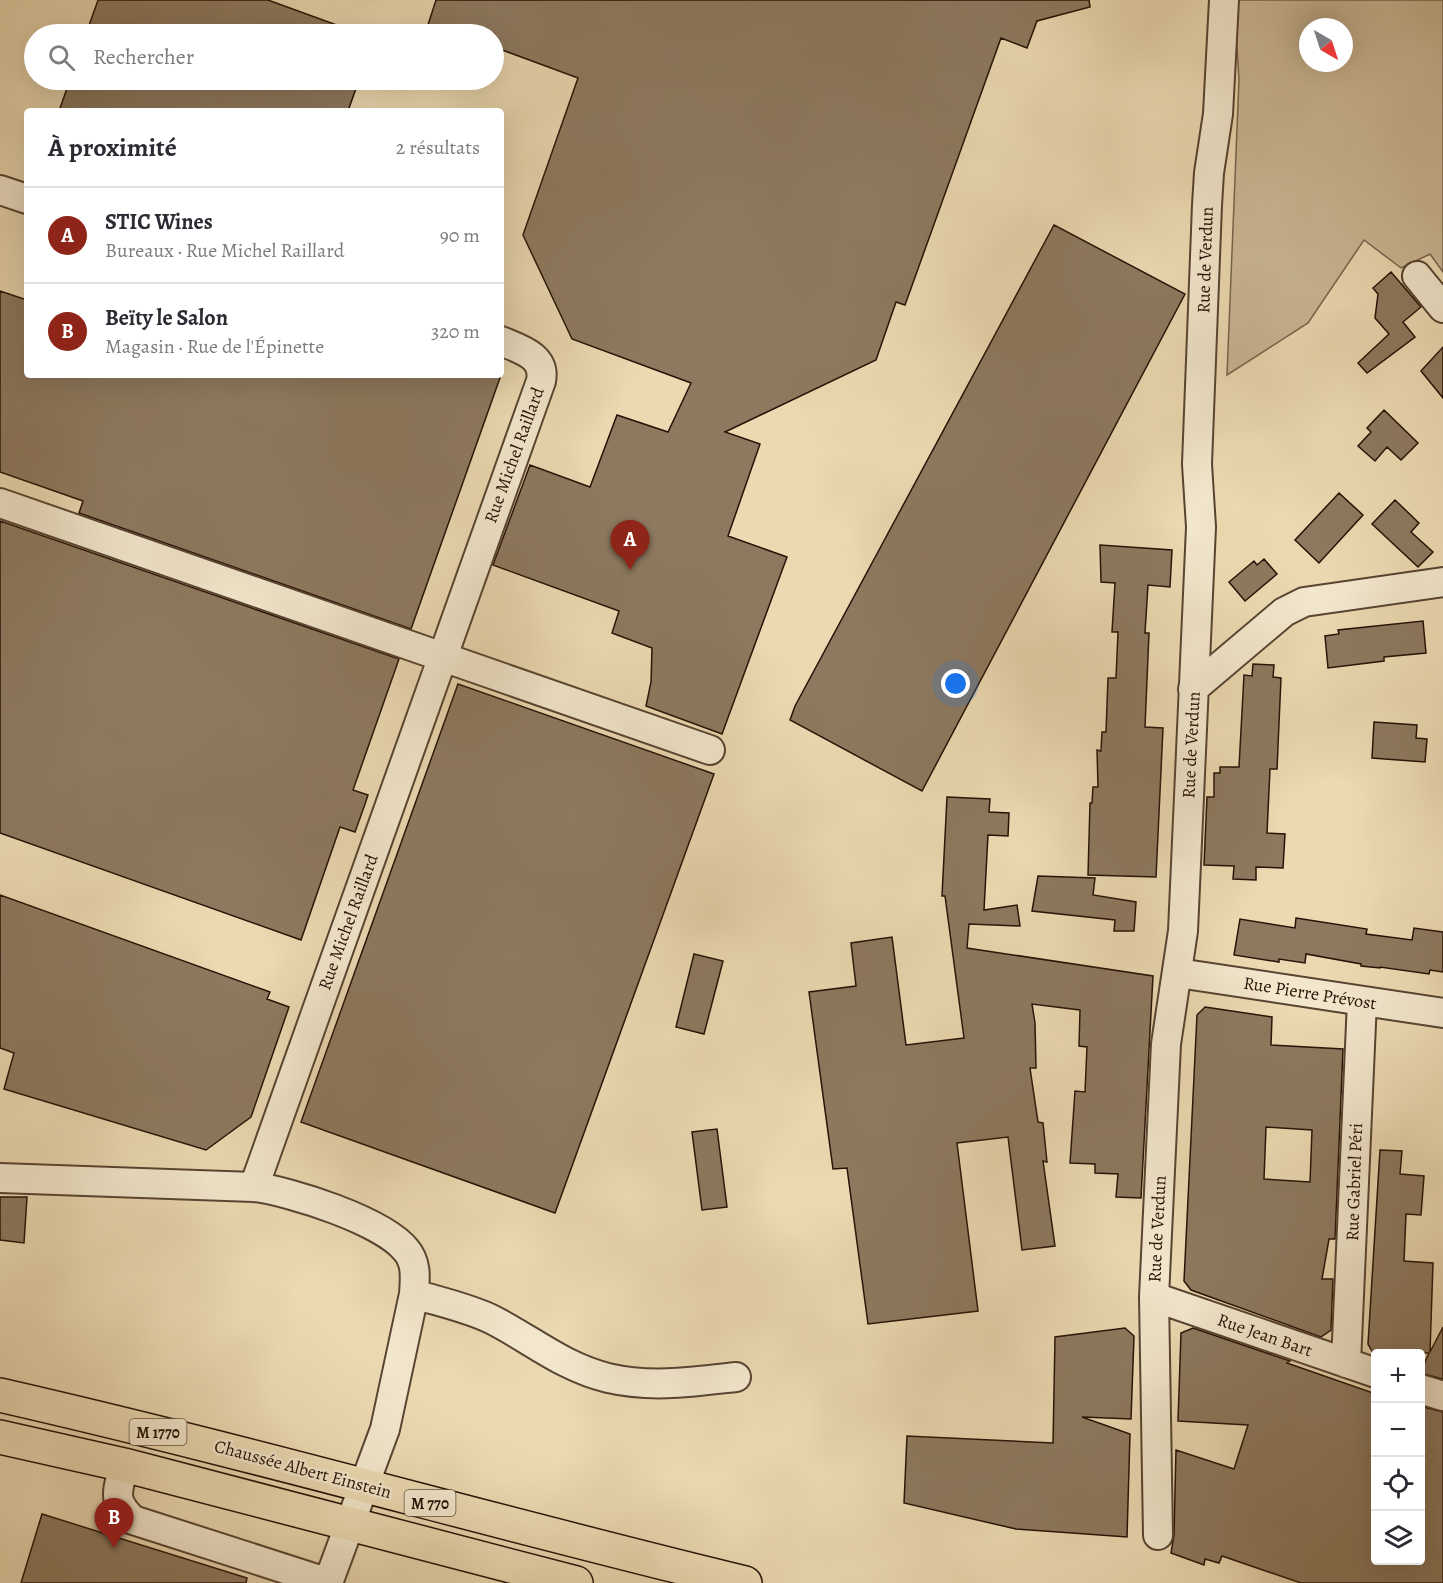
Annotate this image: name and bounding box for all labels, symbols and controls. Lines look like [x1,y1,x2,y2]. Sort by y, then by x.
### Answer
north arrow [1299,18,1353,72]
search box [24,24,504,90]
icon: search [45,41,78,74]
text: Rechercher [93,42,194,72]
text: À proximité [48,130,177,165]
text: 2 résultats [396,134,480,161]
street label: Rue de Verdun [1191,206,1219,314]
text: STIC Wines [105,207,213,237]
text: A [61,222,74,249]
text: 90 m [440,222,480,249]
text: Bureaux · Rue Michel Raillard [105,237,344,264]
text: Beïty le Salon [105,303,228,333]
text: B [61,318,74,345]
text: 320 m [431,318,480,345]
text: Magasin · Rue de l'Épinette [105,333,324,360]
street label: Rue Michel Raillard [478,383,550,526]
pin: A [610,520,650,570]
your location [941,669,970,698]
street label: Rue de Verdun [1176,691,1206,799]
street label: Rue Michel Raillard [312,850,384,993]
street label: Rue Pierre Prévost [1242,971,1378,1015]
street label: Rue Gabriel Péri [1340,1122,1368,1242]
street label: Rue de Verdun [1142,1175,1172,1283]
street label: Rue Jean Bart [1214,1308,1316,1362]
map controls [1371,1349,1425,1565]
button: + [1371,1349,1425,1403]
button: − [1371,1403,1425,1457]
road number: M 1770 [130,1419,186,1445]
street label: Chaussée Albert Einstein [212,1434,394,1504]
button: locate [1371,1457,1425,1511]
road number: M 770 [404,1490,456,1516]
pin: B [94,1498,134,1548]
button: layers [1371,1511,1425,1565]

